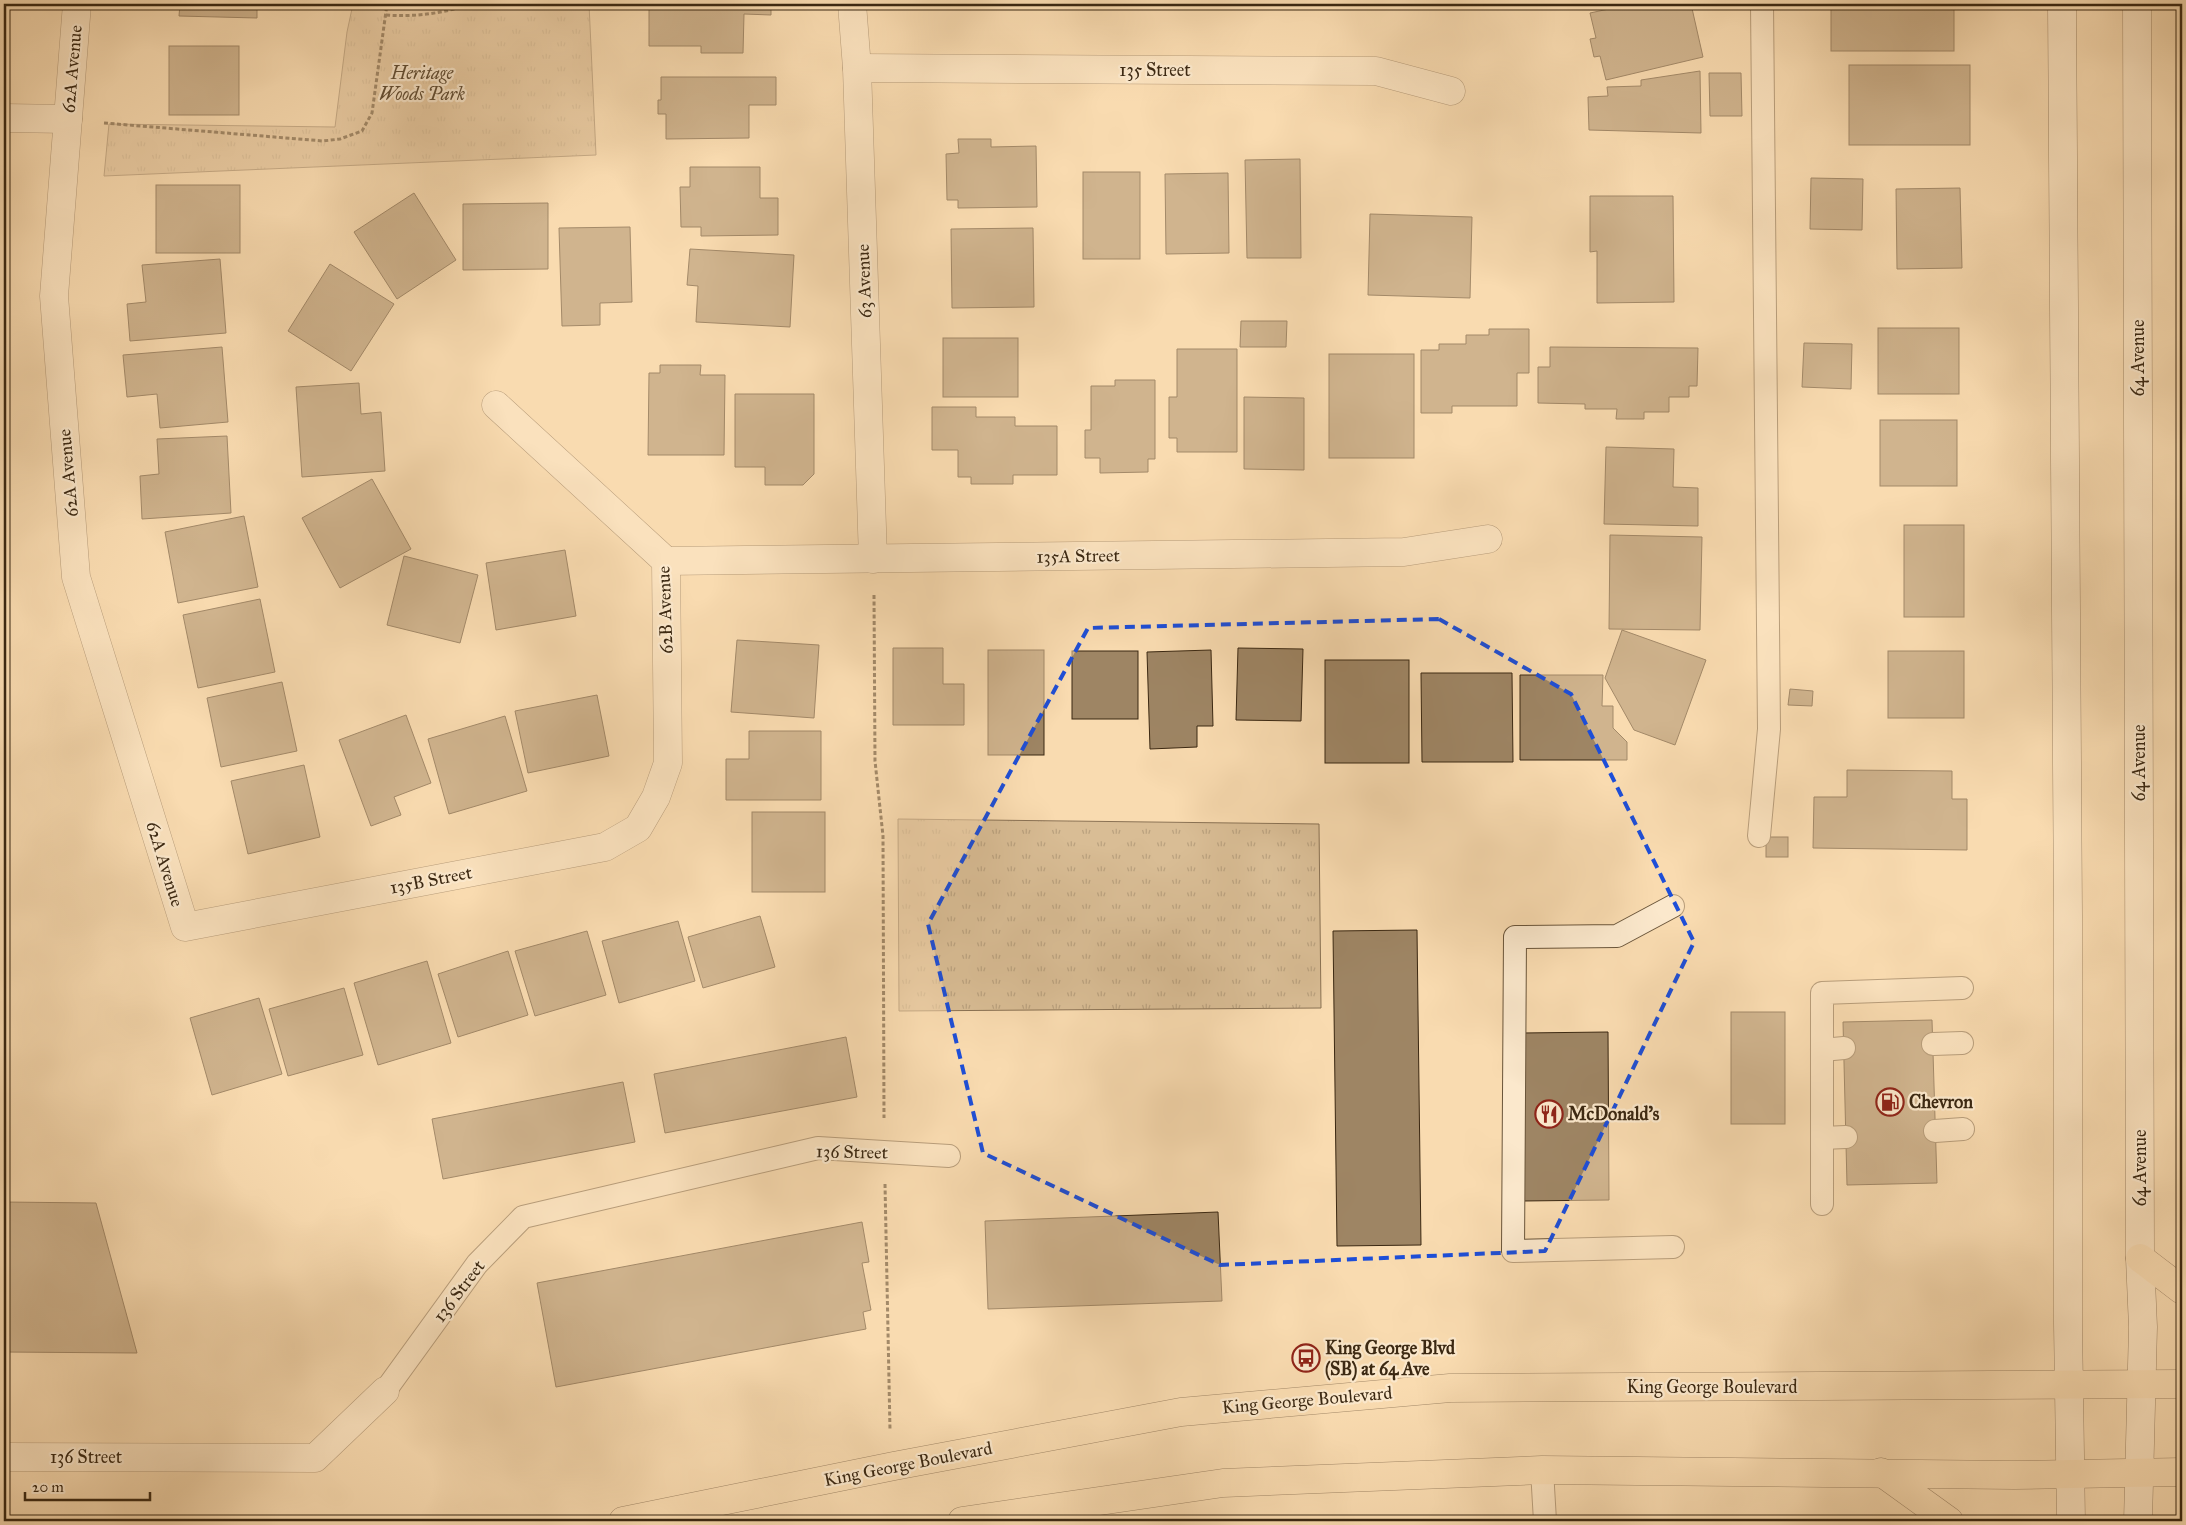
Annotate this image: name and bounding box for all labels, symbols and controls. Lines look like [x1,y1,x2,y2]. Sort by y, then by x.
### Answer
street label: 62A Avenue [57,24,87,114]
street label: 135 Street [1119,59,1191,81]
park label: Heritage Woods Park [379,62,465,105]
street label: 63 Avenue [852,243,876,319]
street label: 64 Avenue [2127,319,2149,397]
street label: 62A Avenue [53,428,83,518]
street label: 135A Street [1036,544,1121,568]
street label: 62B Avenue [652,566,678,654]
street label: 64 Avenue [2128,724,2150,802]
street label: 62A Avenue [142,819,188,909]
street label: 135B Street [388,861,475,899]
fuel station icon: Chevron [1875,1087,1905,1117]
place label: Chevron [1909,1091,1973,1113]
restaurant icon: McDonald's [1534,1099,1564,1129]
place label: McDonald's [1568,1103,1660,1125]
street label: 64 Avenue [2129,1129,2151,1207]
street label: 136 Street [816,1140,889,1164]
street label: 136 Street [429,1255,490,1326]
place label: King George Blvd (SB) at 64 Ave [1325,1337,1456,1381]
bus stop icon: King George Blvd (SB) at 64 Ave [1291,1343,1321,1373]
street label: King George Boulevard [1627,1376,1797,1399]
street label: King George Boulevard [1221,1382,1393,1419]
street label: King George Boulevard [822,1437,994,1492]
street label: 136 Street [50,1446,123,1468]
scale bar [25,1470,150,1502]
text: 20 m [32,1478,64,1496]

